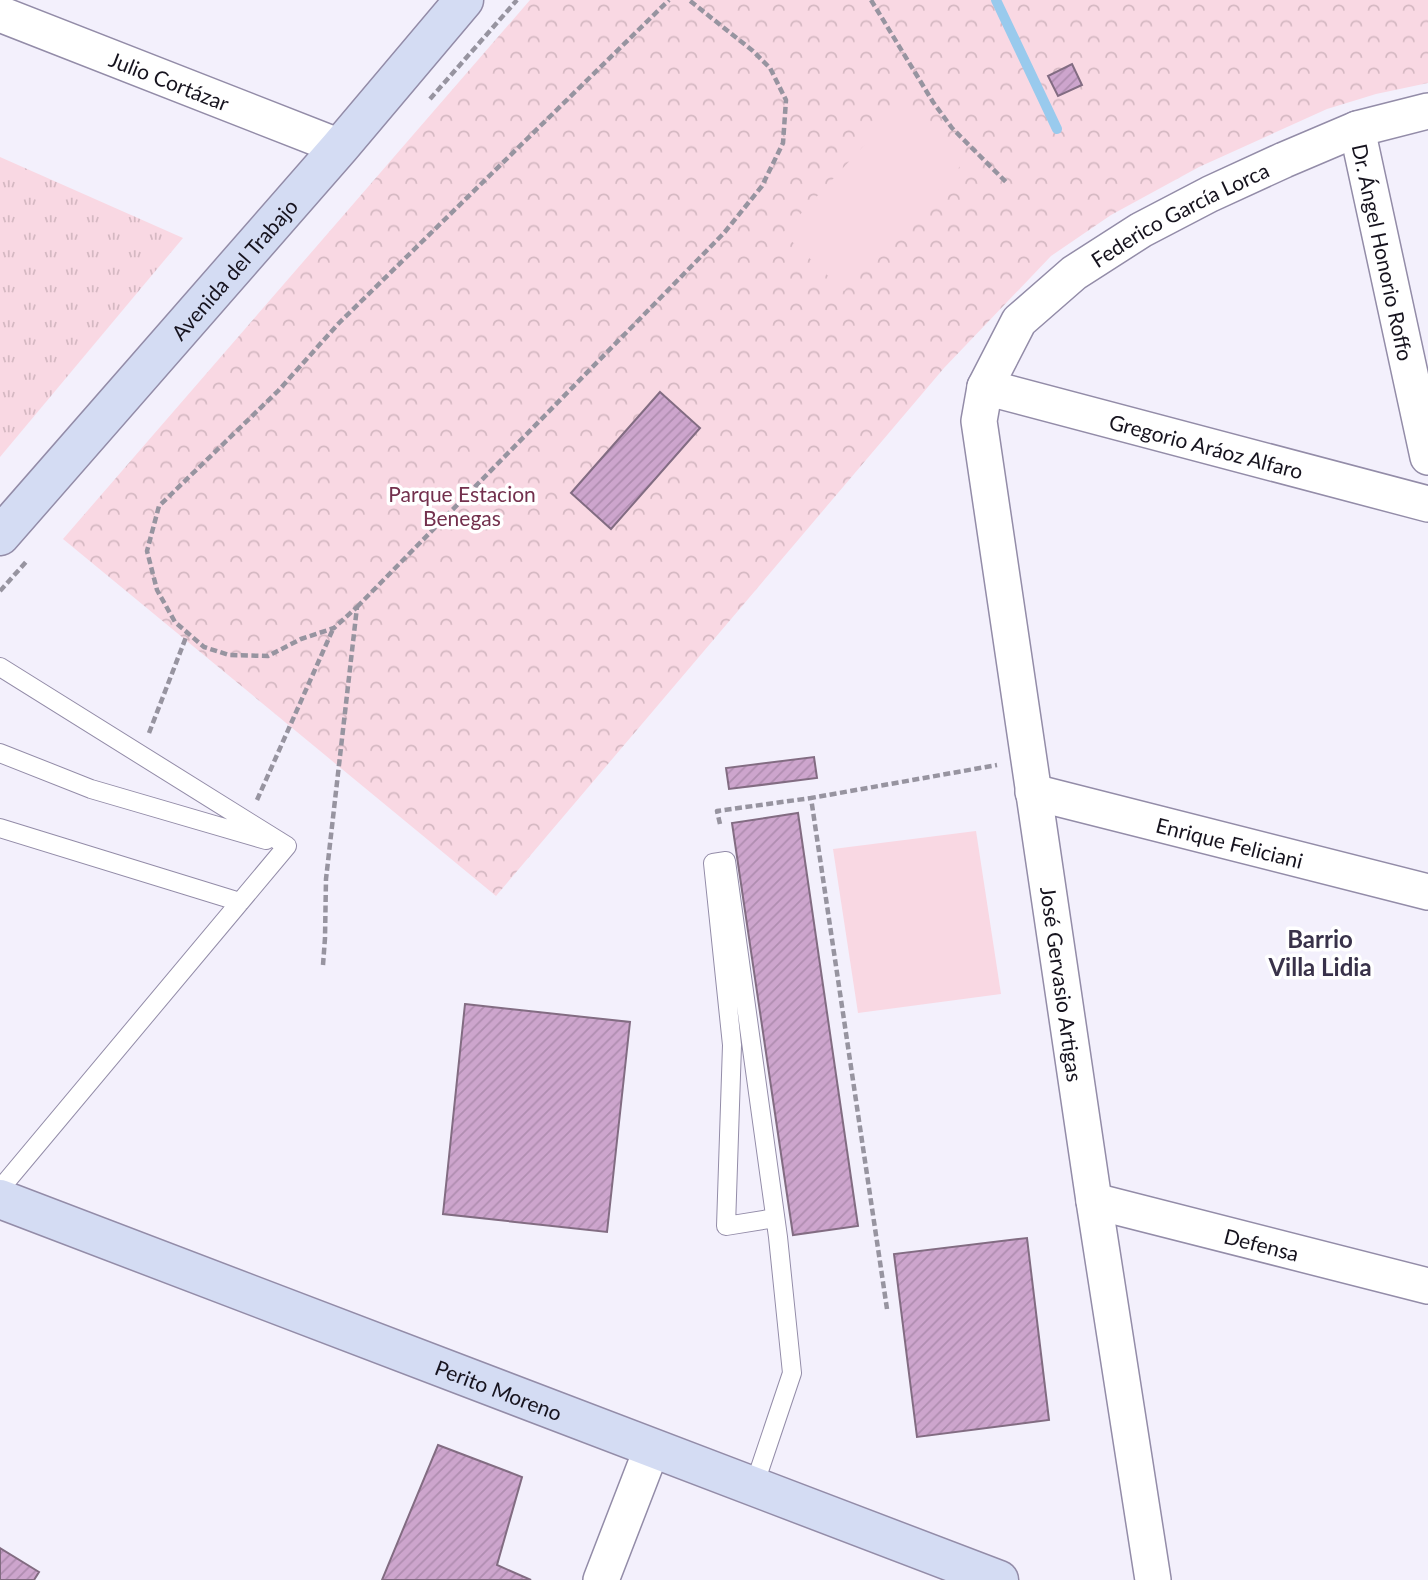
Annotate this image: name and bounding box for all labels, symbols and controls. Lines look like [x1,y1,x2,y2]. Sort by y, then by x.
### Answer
street label: Julio Cortázar [106,46,233,115]
street label: Dr. Ángel Honorio Roffo [1348,141,1419,363]
street label: Federico García Lorca [1086,156,1272,272]
street label: Avenida del Trabajo [165,193,302,344]
street label: Gregorio Aráoz Alfaro [1107,408,1306,483]
park label: Parque Estacion Benegas [388,481,536,530]
street label: Enrique Feliciani [1154,811,1306,872]
street label: José Gervasio Artigas [1036,885,1088,1083]
district label: Barrio Villa Lidia [1267,924,1372,981]
street label: Defensa [1222,1222,1302,1265]
street label: Perito Moreno [432,1354,566,1425]

